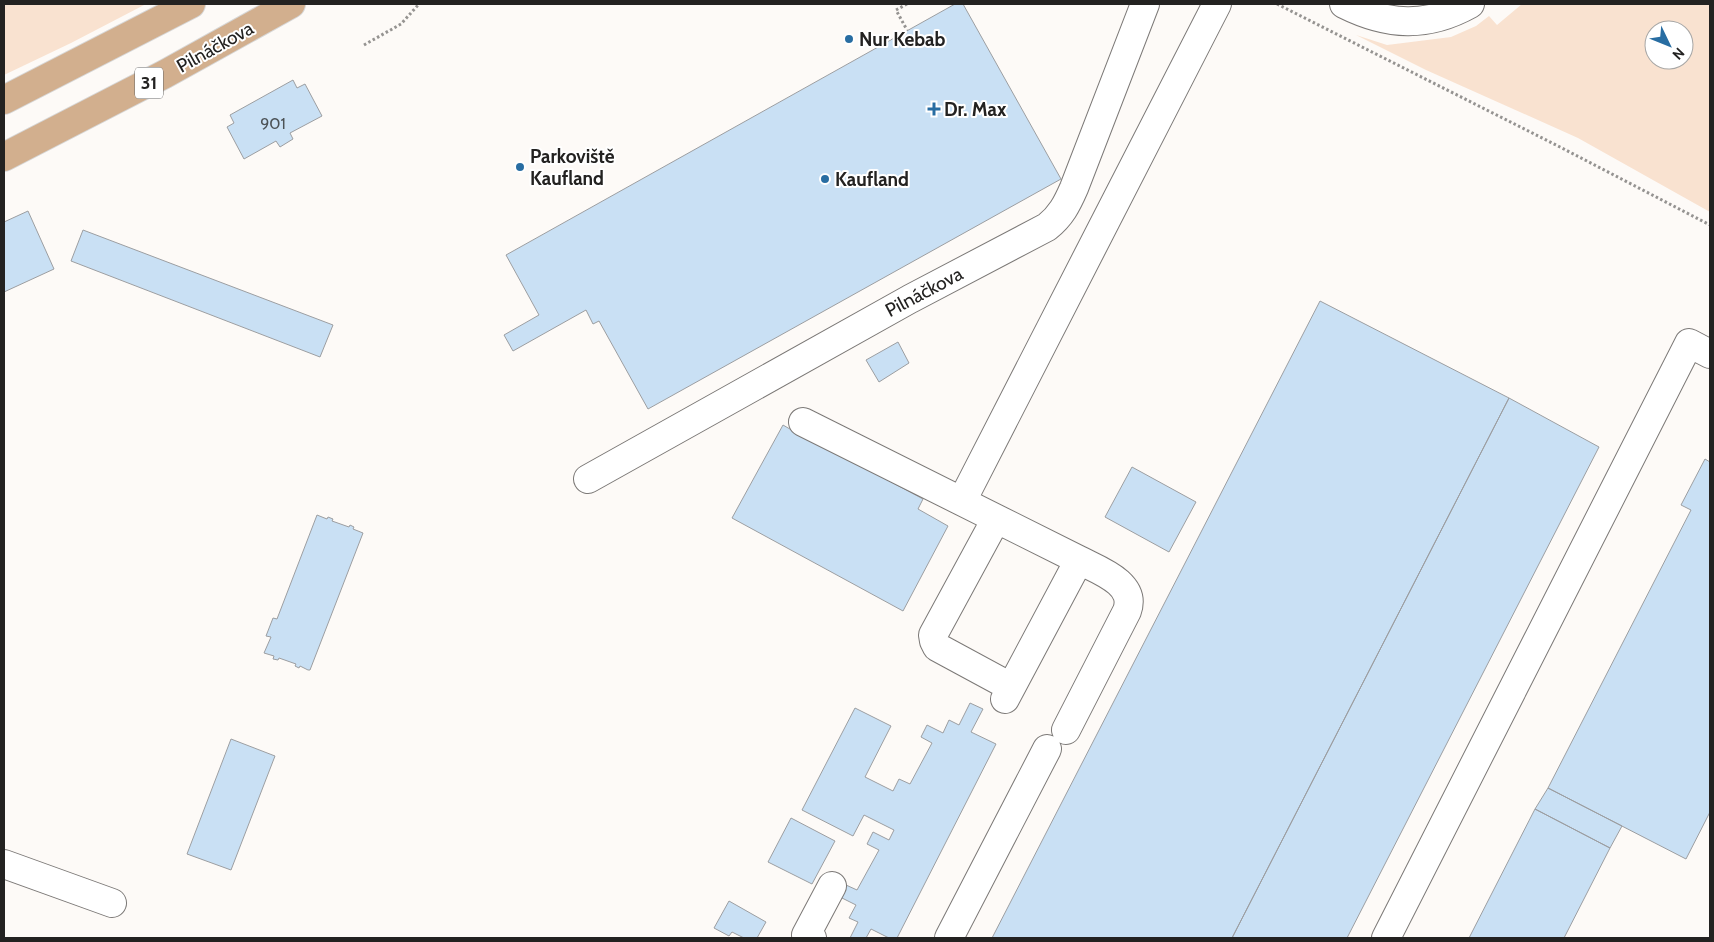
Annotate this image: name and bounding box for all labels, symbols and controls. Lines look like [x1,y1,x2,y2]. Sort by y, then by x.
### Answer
street label: Pilnáčkova [173,16,257,78]
north arrow [1644,20,1694,70]
place label: Nur Kebab [859,28,946,51]
marker: Nur Kebab [843,33,855,45]
text: N [1669,44,1688,64]
road number: 31 [135,68,163,99]
place label: Dr. Max [944,98,1007,121]
marker: Dr. Max [928,103,940,115]
house number: 901 [260,114,286,133]
place label: Parkoviště Kaufland [530,145,615,190]
marker: Parkoviště Kaufland [514,161,526,173]
place label: Kaufland [835,168,909,191]
marker: Kaufland [819,173,831,185]
street label: Pilnáčkova [881,262,967,322]

